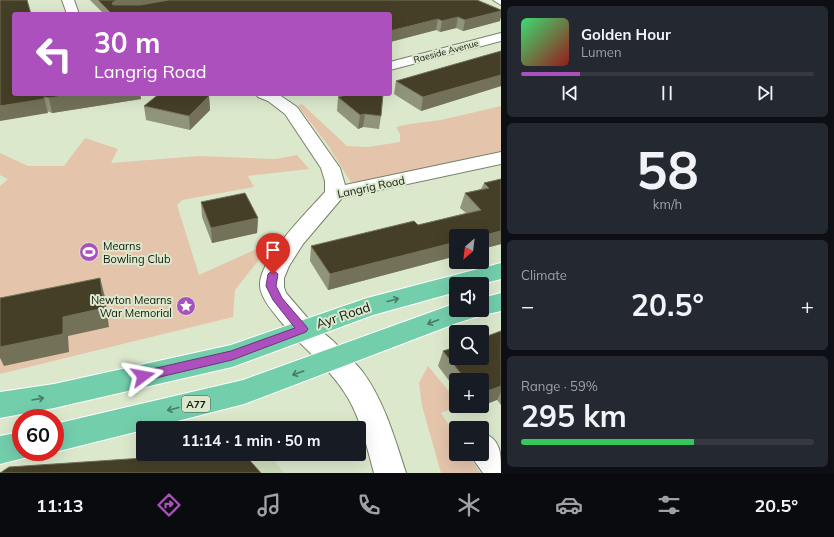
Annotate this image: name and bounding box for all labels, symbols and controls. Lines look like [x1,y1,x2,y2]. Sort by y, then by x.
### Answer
text: 30 m [94,25,160,60]
text: Golden Hour [581,25,671,44]
icon: left [28,28,80,80]
street label: Raeside Avenue [412,37,480,65]
text: Lumen [581,44,622,60]
text: Langrig Road [94,60,207,83]
icon: previous [559,82,581,104]
icon: pause [656,82,678,104]
icon: next [754,82,776,104]
text: 58 [636,137,699,202]
street label: Langrig Road [336,173,406,201]
text: km/h [653,196,682,212]
north arrow [449,229,489,269]
map controls [449,229,489,461]
pin [256,233,290,274]
place label: Mearns Bowling Club [103,239,171,266]
icon: arrive [262,239,284,261]
sports icon: Mearns Bowling Club [78,241,100,263]
text: Climate [521,267,567,283]
button: sound [449,277,489,317]
text: 20.5° [631,286,704,324]
text: − [521,292,534,320]
text: + [801,292,814,320]
place label: Newton Mearns War Memorial [91,293,172,320]
place icon: Newton Mearns War Memorial [175,295,197,317]
one-way arrow [386,296,399,303]
street label: Ayr Road [314,298,372,332]
one-way arrow [428,318,440,326]
button: search [449,325,489,365]
position arrow [122,355,164,397]
one-way arrow [292,369,304,377]
button: + [449,373,489,413]
text: Range · 59% [521,378,598,394]
one-way arrow [32,394,45,402]
road number: A77 [182,396,210,412]
text: 295 km [521,397,627,435]
one-way arrow [167,406,180,414]
speed limit sign: 60 [12,409,64,461]
button: − [449,421,489,461]
text: 11:14 · 1 min · 50 m [182,431,320,450]
icon: directions [155,491,183,519]
icon: music [255,491,283,519]
icon: phone [355,491,383,519]
icon: climate [455,491,483,519]
icon: car [555,491,583,519]
icon: filters [655,491,683,519]
text: 11:13 [36,494,84,517]
text: 20.5° [754,494,798,517]

